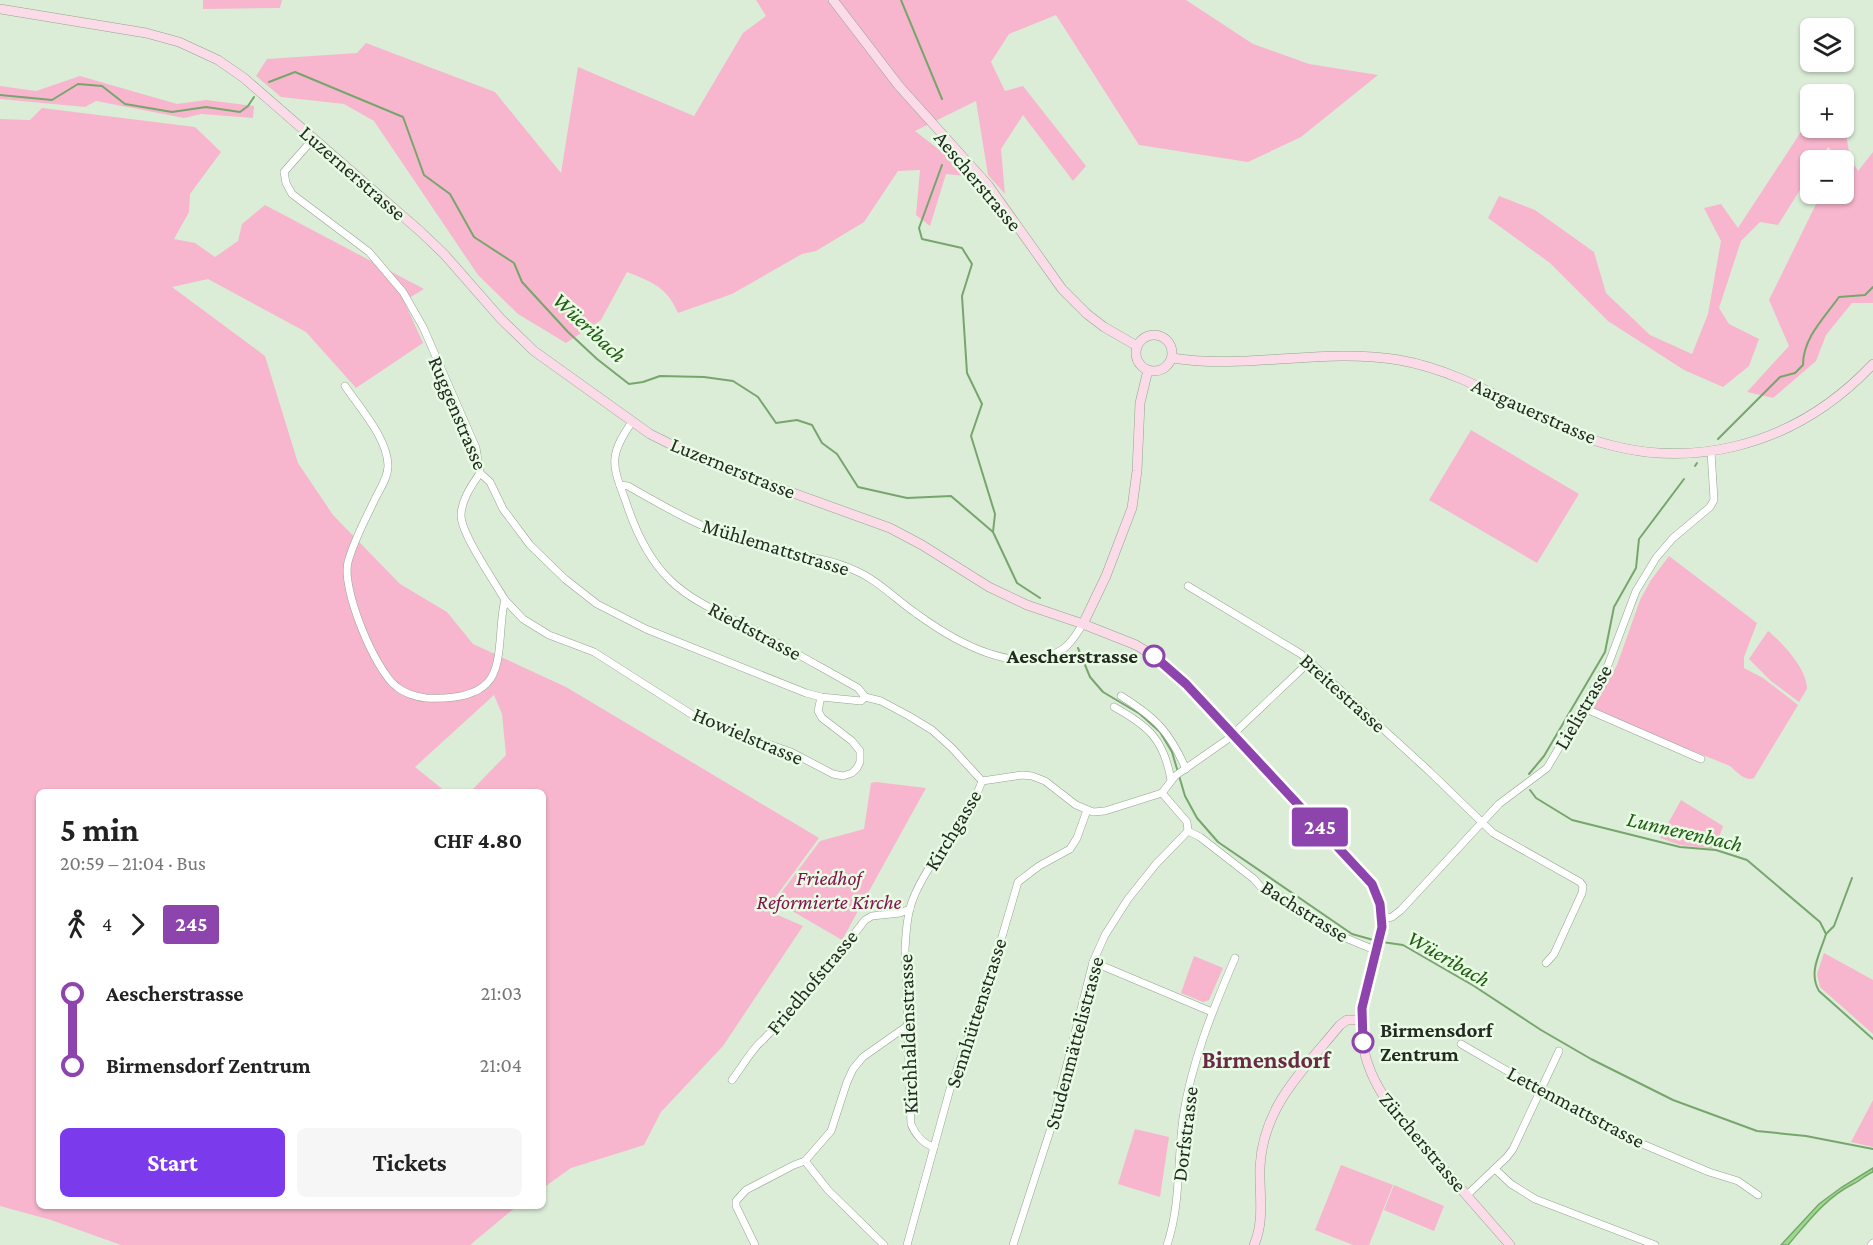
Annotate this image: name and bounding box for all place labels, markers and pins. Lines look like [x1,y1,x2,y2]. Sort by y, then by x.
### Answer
place label: Aescherstrasse [1006,644,1138,668]
marker: Aescherstrasse [1143,645,1165,667]
place label: Birmensdorf Zentrum [1380,1018,1494,1066]
marker: Birmensdorf Zentrum [1352,1031,1374,1053]

